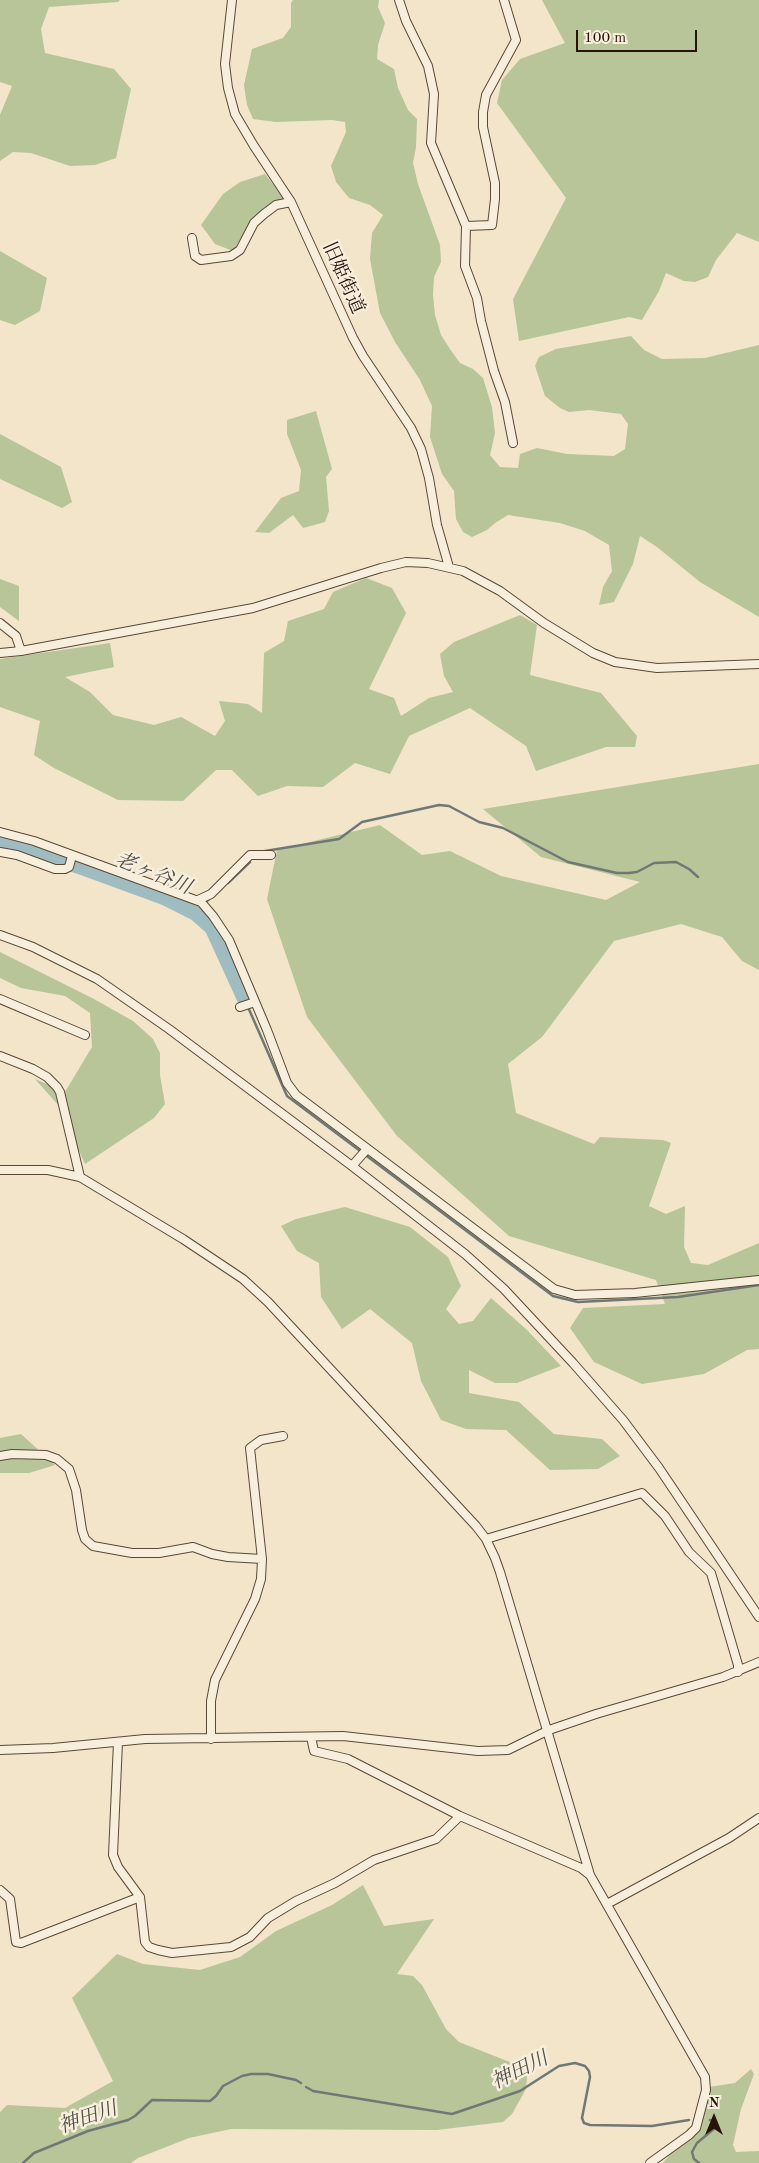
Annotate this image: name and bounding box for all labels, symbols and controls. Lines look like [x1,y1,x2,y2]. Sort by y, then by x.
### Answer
scale bar [579,20,700,52]
text: 100 m [584,31,626,46]
street label: 旧姫街道 [317,239,369,317]
water label: 老ヶ谷川 [111,848,195,900]
water label: 神田川 [488,2047,552,2095]
north arrow [689,2093,739,2143]
text: N [709,2096,719,2110]
water label: 神田川 [56,2097,120,2139]

